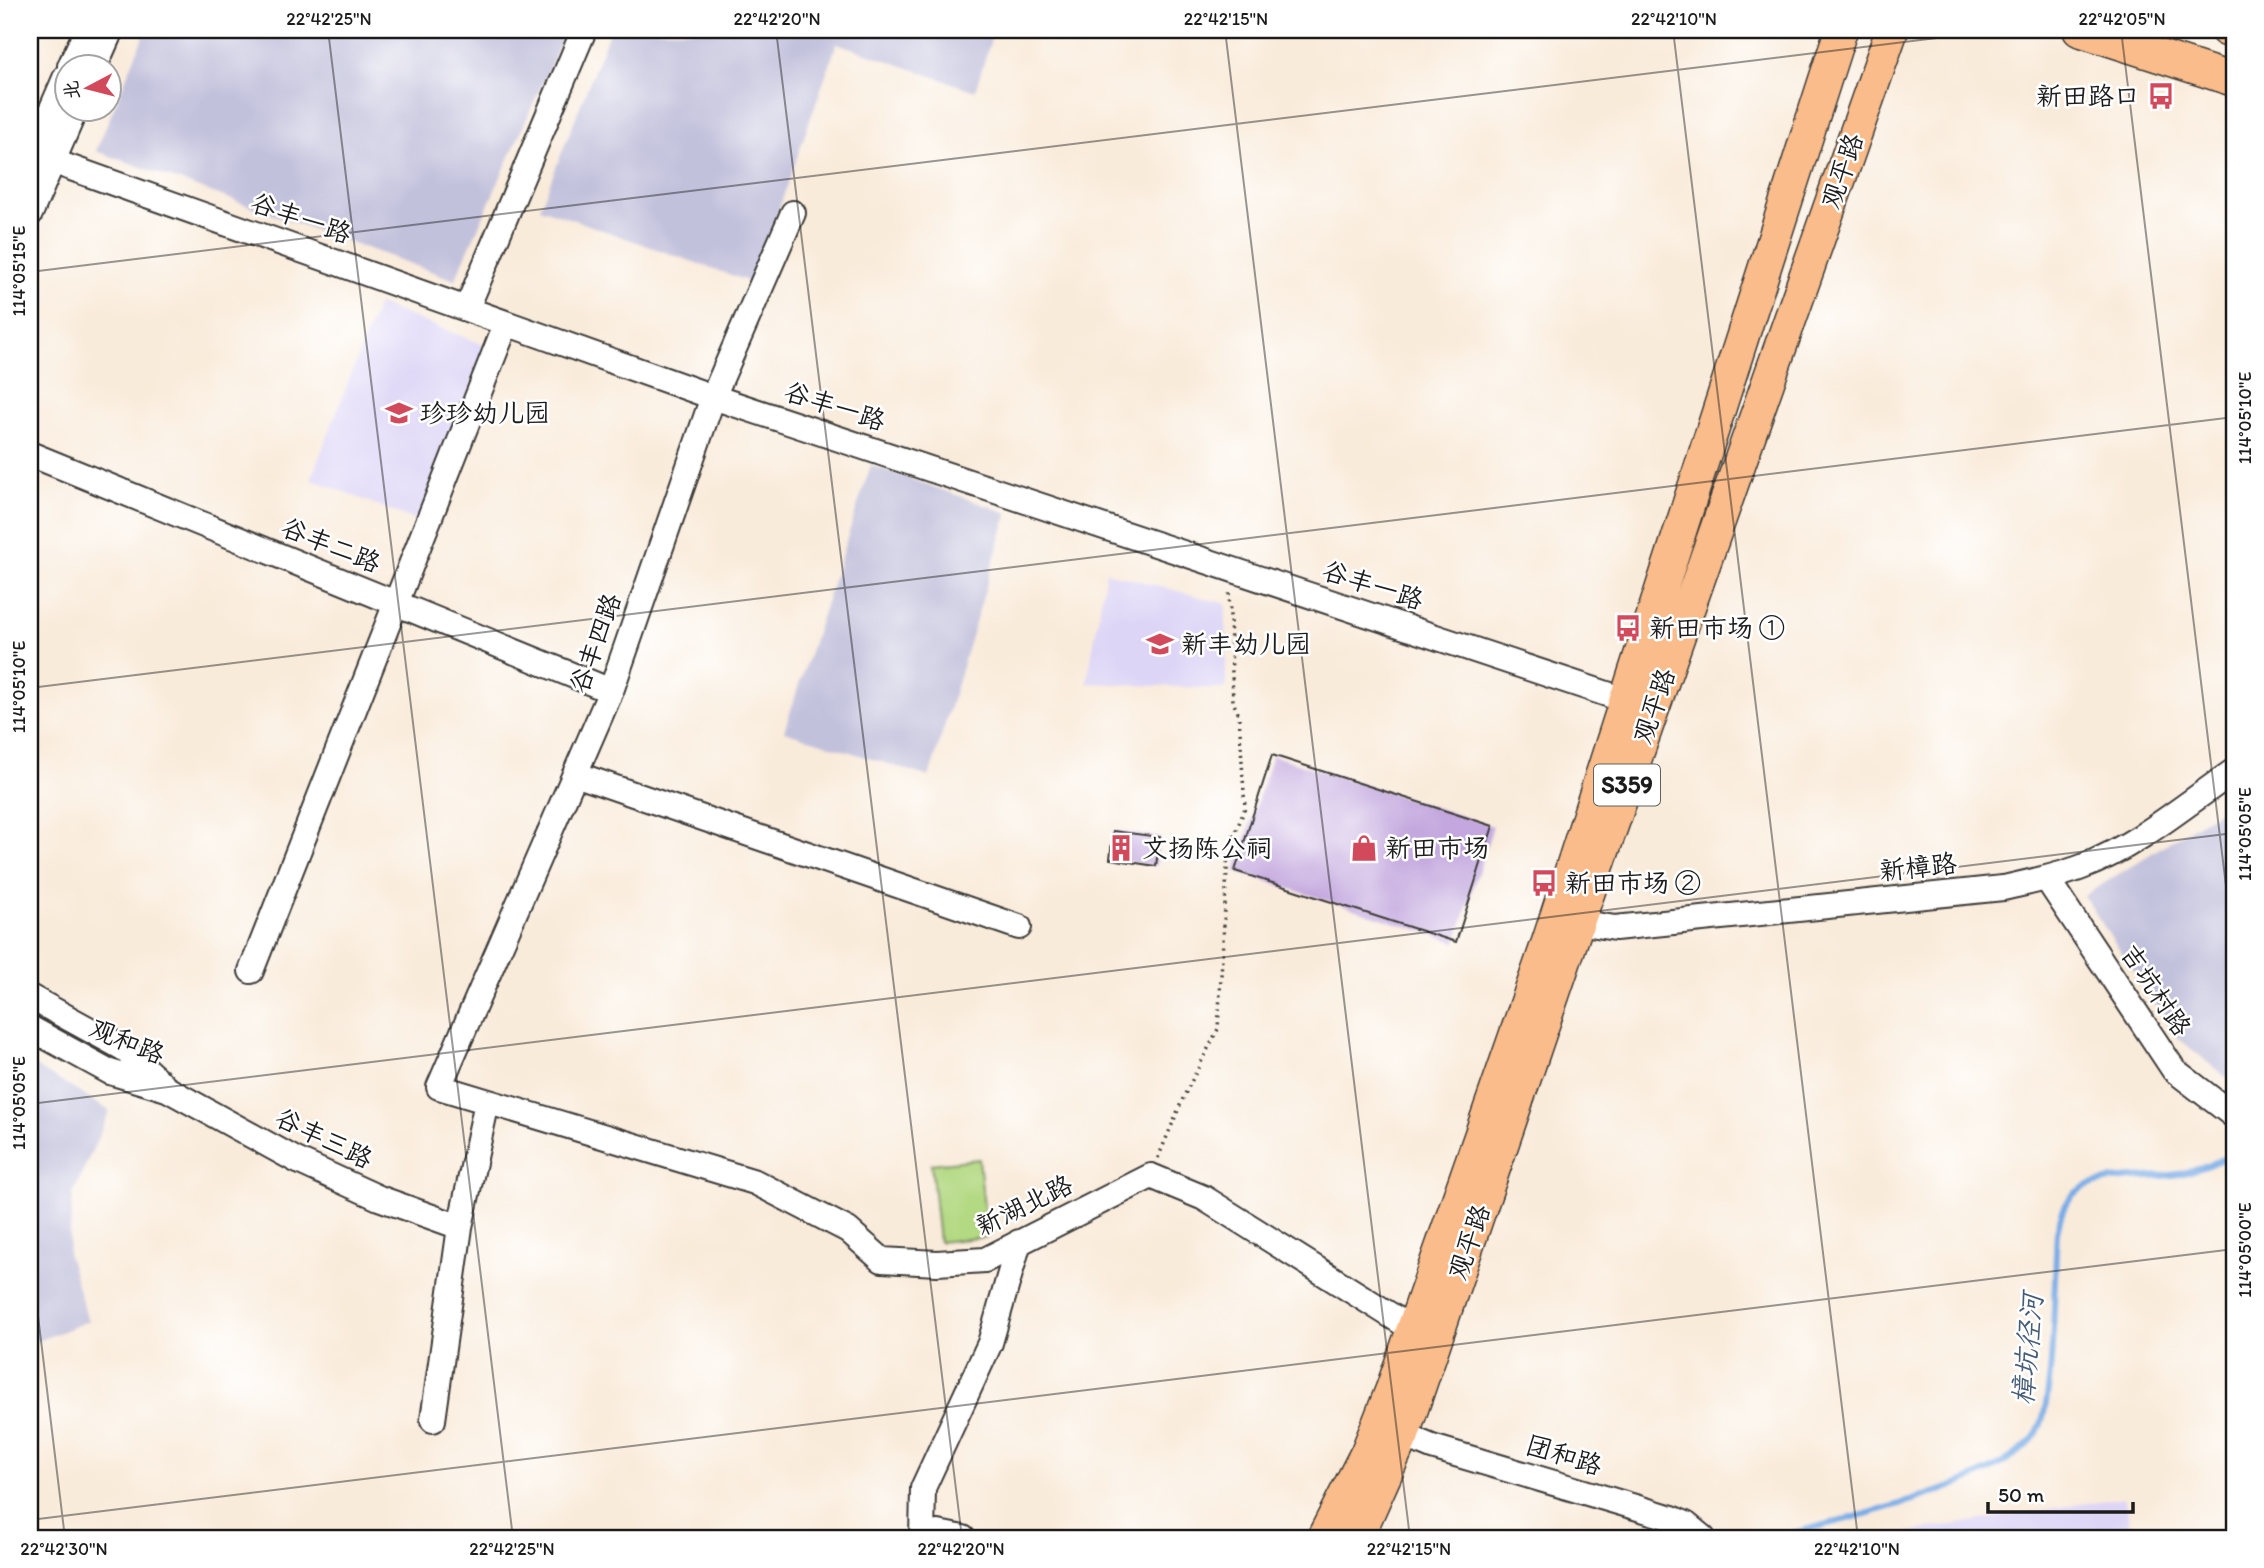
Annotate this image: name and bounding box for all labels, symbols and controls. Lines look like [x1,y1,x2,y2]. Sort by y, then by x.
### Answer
text: 22°42'25"N [286,8,372,30]
text: 22°42'20"N [733,8,821,30]
text: 22°42'15"N [1184,8,1268,30]
text: 22°42'10"N [1631,8,1717,30]
text: 22°42'05"N [2078,8,2166,30]
north arrow [52,52,122,122]
text: 北 [59,79,84,101]
place label: 新田路口 [2036,80,2140,112]
bus stop icon: 新田路口 [2146,81,2176,111]
street label: 观平路 [1814,129,1870,213]
street label: 谷丰一路 [247,186,355,250]
text: 114°05'15"E [8,225,30,317]
text: 114°05'10"E [2234,372,2256,464]
street label: 谷丰一路 [781,375,889,437]
place label: 珍珍幼儿园 [420,397,550,429]
school or university icon: 珍珍幼儿园 [384,398,414,428]
street label: 谷丰二路 [277,511,385,579]
street label: 谷丰一路 [1319,554,1427,616]
street label: 谷丰四路 [562,589,628,697]
place label: 新田市场 ① [1649,612,1785,644]
bus stop icon: 新田市场 ① [1613,613,1643,643]
place label: 新丰幼儿园 [1181,628,1311,660]
school or university icon: 新丰幼儿园 [1145,629,1175,659]
text: 114°05'10"E [8,641,30,733]
street label: 观平路 [1626,664,1682,748]
road number: S359 [1594,764,1660,806]
text: 114°05'05"E [2234,787,2256,881]
place label: 文扬陈公祠 [1142,832,1272,864]
place label: 新田市场 [1385,832,1489,864]
building icon: 文扬陈公祠 [1106,833,1136,863]
shop icon: 新田市场 [1349,833,1379,863]
street label: 新樟路 [1878,847,1958,887]
place label: 新田市场 ② [1565,867,1701,899]
bus stop icon: 新田市场 ② [1529,868,1559,898]
street label: 吉坑村路 [2114,938,2198,1042]
street label: 观和路 [85,1012,169,1070]
text: 114°05'05"E [8,1056,30,1150]
street label: 谷丰三路 [270,1101,378,1175]
street label: 新湖北路 [970,1168,1078,1242]
street label: 观平路 [1441,1200,1497,1284]
text: 114°05'00"E [2234,1202,2256,1298]
water label: 樟坑径河 [2005,1288,2049,1406]
street label: 团和路 [1522,1428,1606,1482]
scale bar [1988,1470,2133,1514]
text: 50 m [1998,1482,2045,1507]
text: 22°42'30"N [20,1538,108,1560]
text: 22°42'25"N [469,1538,555,1560]
text: 22°42'20"N [917,1538,1005,1560]
text: 22°42'15"N [1367,1538,1451,1560]
text: 22°42'10"N [1814,1538,1900,1560]

